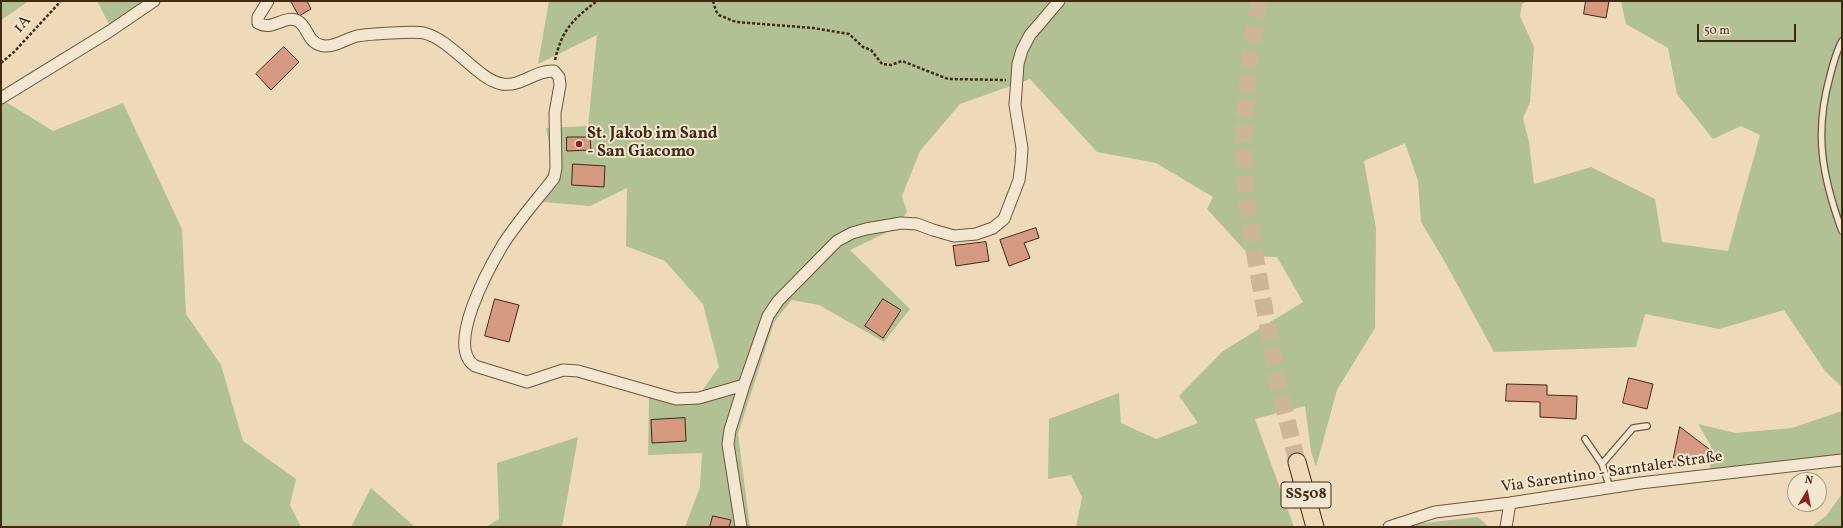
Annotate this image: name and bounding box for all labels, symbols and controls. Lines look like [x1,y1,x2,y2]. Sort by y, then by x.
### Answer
street label: 1A [10,12,36,38]
scale bar [1699,16,1798,42]
text: 50 m [1704,23,1730,39]
place label: St. Jakob im Sand - San Giacomo [587,125,718,163]
marker: St. Jakob im Sand - San Giacomo [574,139,584,149]
street label: Via Sarentino - Sarntaler Straße [1500,448,1724,498]
north arrow [1787,472,1827,512]
text: N [1804,473,1814,489]
road number: SS508 [1281,482,1331,508]

